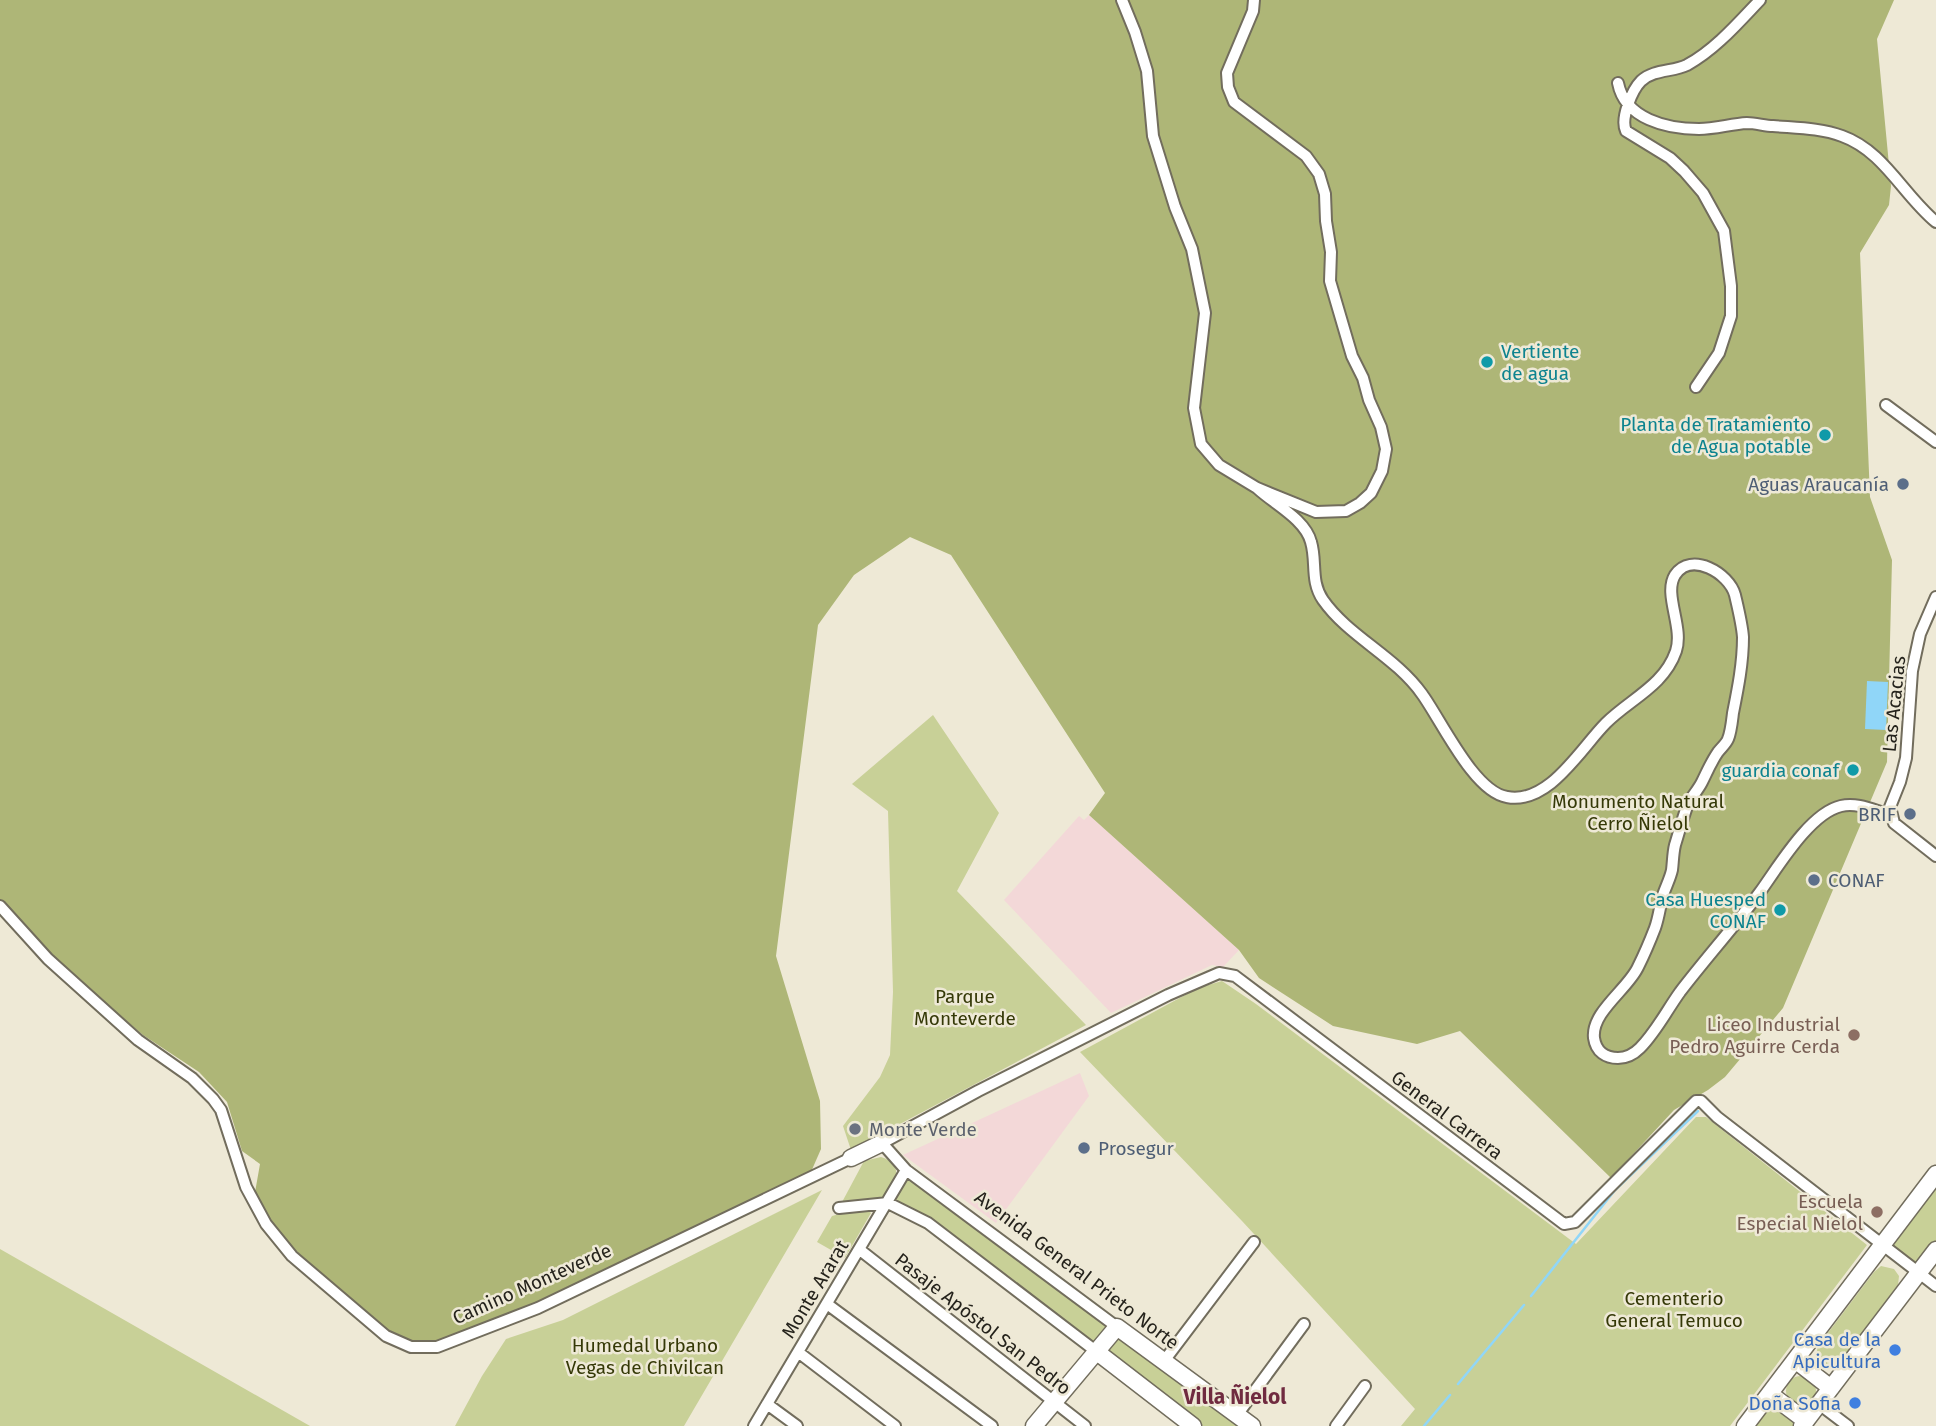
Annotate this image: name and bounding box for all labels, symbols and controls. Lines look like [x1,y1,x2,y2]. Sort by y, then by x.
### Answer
place label: Vertiente de agua [1501,340,1579,385]
marker: Vertiente de agua [1479,354,1495,370]
place label: Planta de Tratamiento de Agua potable [1620,413,1811,458]
marker: Planta de Tratamiento de Agua potable [1817,427,1833,443]
place label: Aguas Araucanía [1748,473,1889,496]
marker: Aguas Araucanía [1895,476,1911,492]
street label: Las Acacias [1877,654,1911,753]
place label: guardia conaf [1721,759,1841,782]
marker: guardia conaf [1845,762,1861,778]
park label: Monumento Natural Cerro Ñielol [1552,790,1725,835]
place label: BRIF [1858,803,1896,826]
marker: BRIF [1902,806,1918,822]
place label: CONAF [1828,869,1885,892]
marker: CONAF [1806,872,1822,888]
place label: Casa Huesped CONAF [1645,888,1766,933]
marker: Casa Huesped CONAF [1772,902,1788,918]
park label: Parque Monteverde [914,985,1016,1030]
place label: Liceo Industrial Pedro Aguirre Cerda [1669,1013,1840,1058]
marker: Liceo Industrial Pedro Aguirre Cerda [1846,1027,1862,1043]
street label: General Carrera [1387,1066,1507,1164]
place label: Monte Verde [869,1118,977,1141]
marker: Monte Verde [847,1121,863,1137]
place label: Prosegur [1098,1137,1174,1160]
marker: Prosegur [1076,1140,1092,1156]
street label: Avenida General Prieto Norte [970,1186,1184,1354]
place label: Escuela Especial Nielol [1736,1190,1863,1235]
marker: Escuela Especial Nielol [1869,1204,1885,1220]
street label: Monte Ararat [777,1235,853,1342]
street label: Camino Monteverde [449,1239,615,1329]
street label: Pasaje Apóstol San Pedro [890,1248,1076,1400]
park label: Cementerio General Temuco [1605,1287,1743,1332]
place label: Casa de la Apicultura [1793,1328,1881,1373]
park label: Humedal Urbano Vegas de Chivilcan [566,1334,724,1379]
marker: Casa de la Apicultura [1887,1342,1903,1358]
district label: Villa Ñielol [1183,1384,1287,1410]
place label: Doña Sofia [1748,1392,1841,1415]
marker: Doña Sofia [1847,1395,1863,1411]

